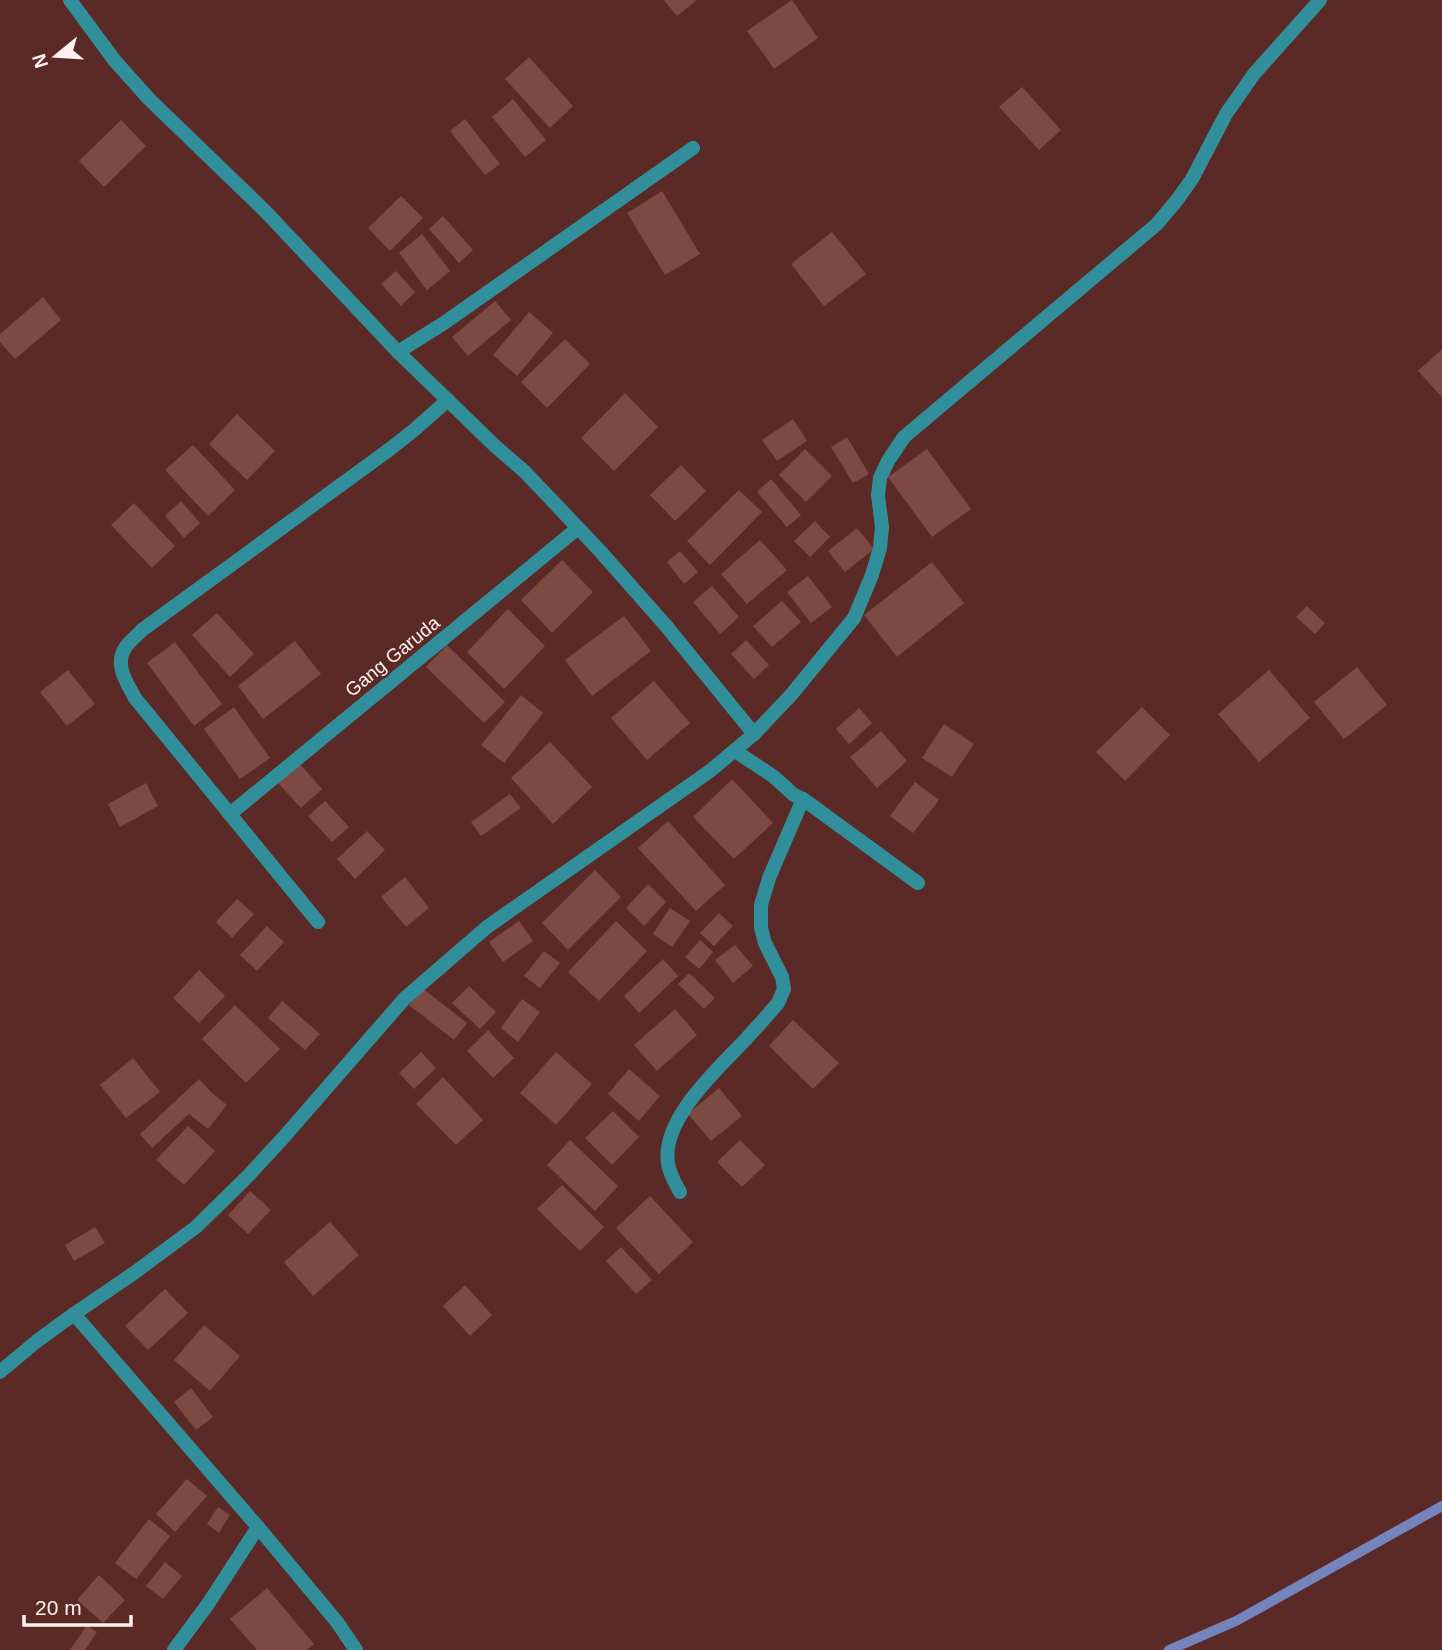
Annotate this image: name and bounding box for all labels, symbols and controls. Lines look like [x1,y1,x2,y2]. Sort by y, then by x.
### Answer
north arrow [21,21,91,91]
text: N [28,51,52,71]
street label: Gang Garuda [341,612,444,701]
scale bar [24,1584,131,1628]
text: 20 m [35,1596,82,1619]

